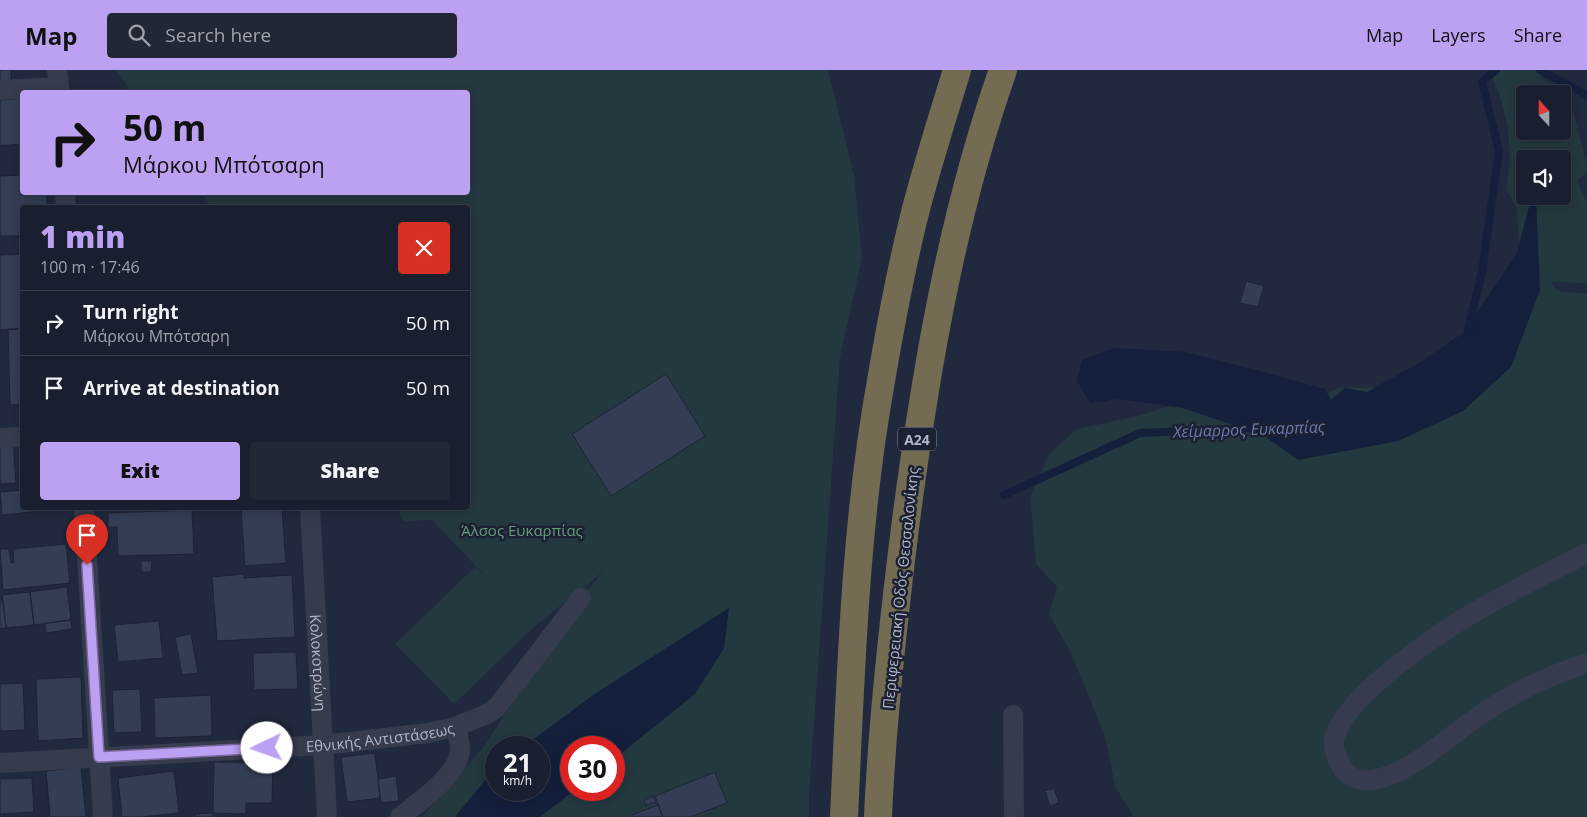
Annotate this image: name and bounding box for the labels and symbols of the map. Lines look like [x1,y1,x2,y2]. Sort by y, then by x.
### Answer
north arrow [1516,85,1571,140]
water label: Χείμαρρος Ευκαρπίας [1172,415,1326,443]
road number: Α24 [898,428,936,450]
street label: Περιφερειακή Οδός Θεσσαλονίκης [877,466,923,710]
pin [66,514,108,565]
park label: Άλσος Ευκαρπίας [461,520,583,540]
street label: Κολοκοτρώνη [306,614,331,712]
street label: Εθνικής Αντιστάσεως [305,718,456,756]
position arrow [240,721,292,773]
speed limit sign: 30 [560,736,625,801]

